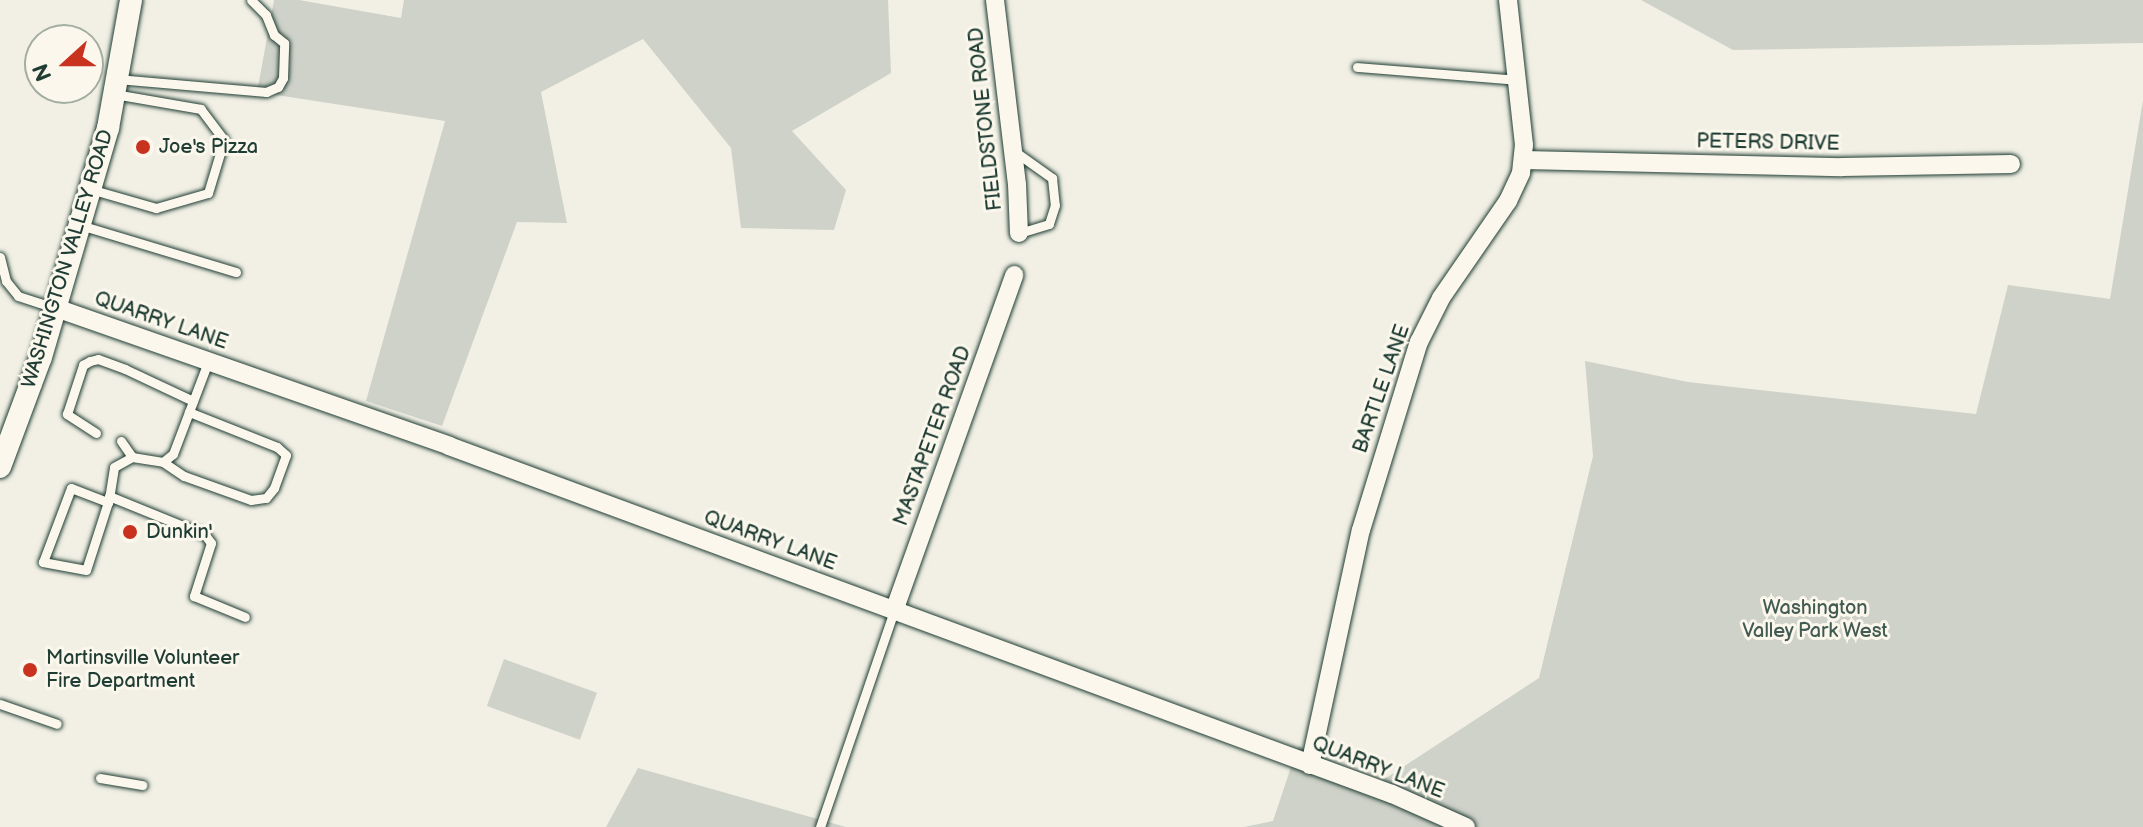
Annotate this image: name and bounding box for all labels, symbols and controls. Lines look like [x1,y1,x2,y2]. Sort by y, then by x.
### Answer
north arrow [24,24,104,104]
street label: FIELDSTONE ROAD [964,26,1008,212]
text: N [27,60,59,85]
street label: WASHINGTON VALLEY ROAD [17,127,119,391]
street label: PETERS DRIVE [1696,130,1840,156]
place label: Joe's Pizza [159,135,258,159]
marker: Joe's Pizza [134,138,152,156]
street label: QUARRY LANE [91,287,231,355]
street label: BARTLE LANE [1349,322,1415,456]
street label: MASTAPETER ROAD [889,343,977,529]
street label: QUARRY LANE [700,506,840,576]
place label: Dunkin' [146,520,213,544]
marker: Dunkin' [121,523,139,541]
park label: Washington Valley Park West [1741,596,1889,643]
place label: Martinsville Volunteer Fire Department [46,646,240,693]
marker: Martinsville Volunteer Fire Department [21,661,39,679]
street label: QUARRY LANE [1309,732,1447,804]

